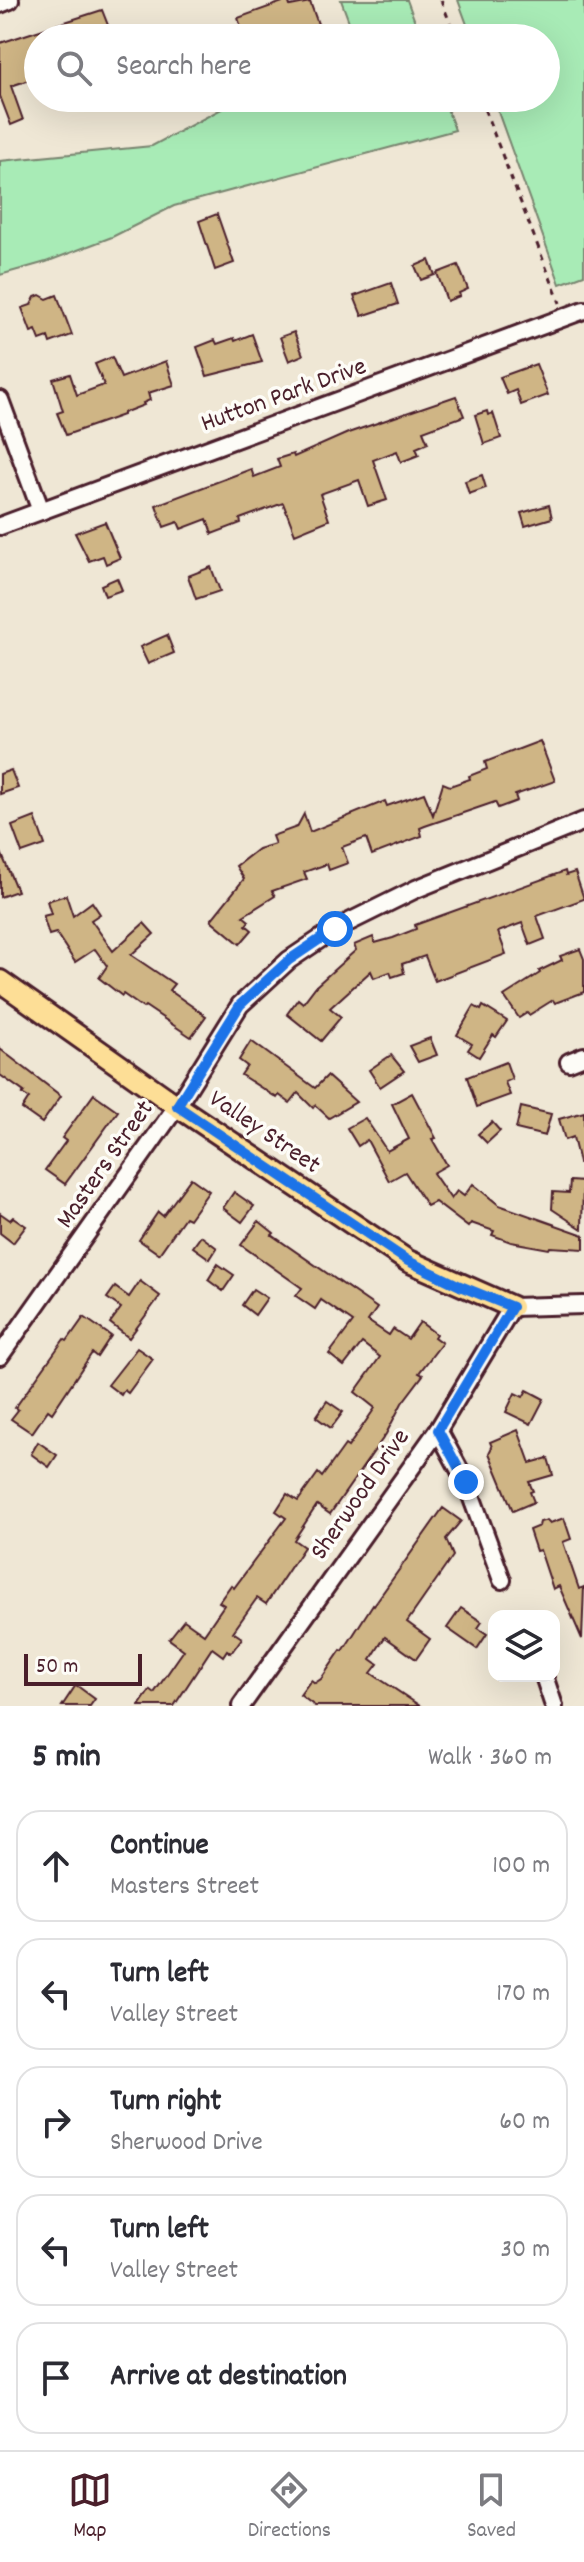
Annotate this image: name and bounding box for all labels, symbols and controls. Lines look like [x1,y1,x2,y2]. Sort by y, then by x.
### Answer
search box [24,24,560,112]
icon: search [52,46,96,90]
text: Search here [116,47,252,90]
street label: Hutton Park Drive [196,349,372,443]
route start [317,911,353,947]
street label: Valley Street [201,1082,328,1184]
street label: Masters Street [48,1093,164,1237]
street label: Sherwood Drive [302,1422,420,1568]
route end [448,1464,484,1500]
map controls [488,1610,560,1682]
button: layers [488,1610,560,1682]
scale bar [24,1650,142,1686]
text: 50 m [36,1652,78,1683]
text: 5 min [32,1734,101,1783]
text: Walk · 360 m [428,1740,552,1777]
text: Continue [110,1826,209,1869]
icon: ahead [34,1844,78,1888]
text: 100 m [492,1848,550,1885]
text: Masters Street [110,1869,259,1906]
text: Turn left [110,1954,209,1997]
icon: left [34,1972,78,2016]
text: 170 m [496,1976,550,2013]
text: Valley Street [110,1997,238,2034]
text: Turn right [110,2082,221,2125]
icon: right [34,2100,78,2144]
text: 60 m [499,2104,550,2141]
text: Sherwood Drive [110,2125,263,2162]
text: Turn left [110,2210,209,2253]
icon: left [34,2228,78,2272]
text: 30 m [500,2232,550,2269]
text: Valley Street [110,2253,238,2290]
icon: arrive [34,2356,78,2400]
text: Arrive at destination [110,2357,347,2400]
tab: Map [68,2468,112,2547]
tab: Directions [248,2468,331,2547]
tab: Saved [467,2468,516,2547]

